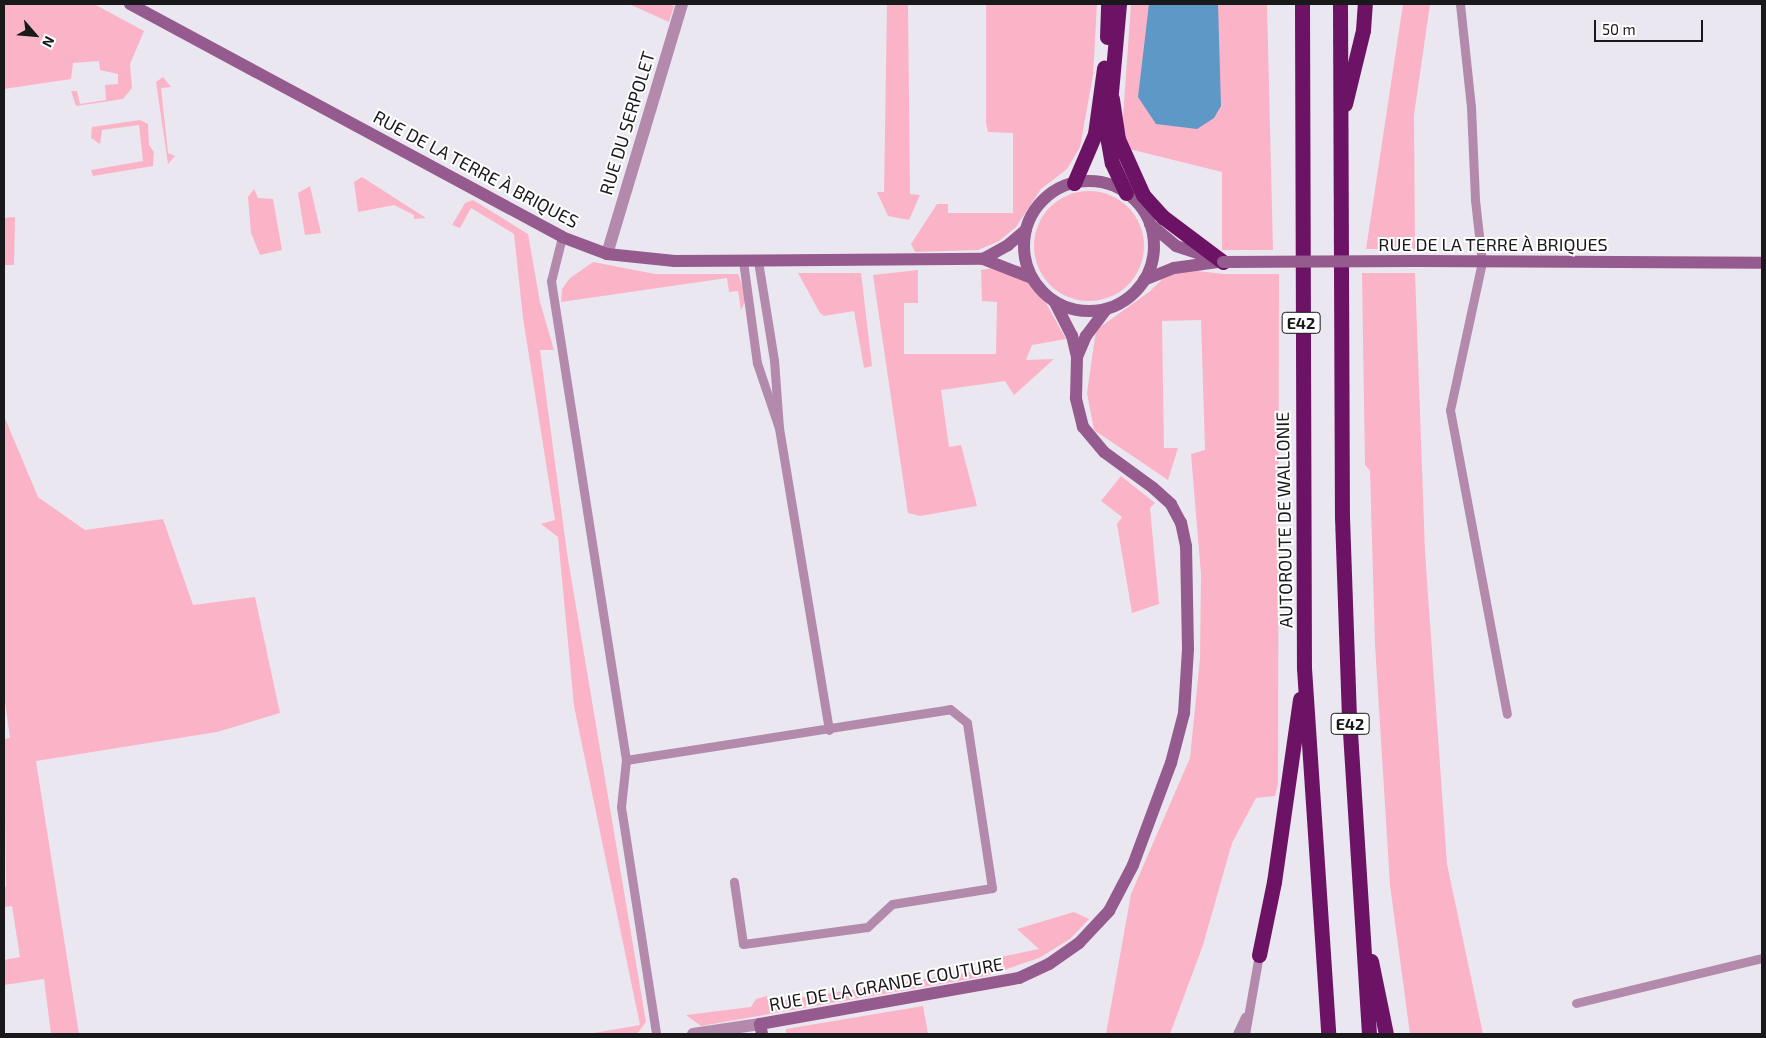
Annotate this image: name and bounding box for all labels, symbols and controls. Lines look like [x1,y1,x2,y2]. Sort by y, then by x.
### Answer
north arrow [10,10,60,60]
scale bar [1596,10,1705,42]
text: 50 m [1602,20,1636,38]
text: N [39,34,59,50]
street label: RUE DU SERPOLET [595,49,659,197]
street label: RUE DE LA TERRE À BRIQUES [369,105,583,233]
street label: RUE DE LA TERRE À BRIQUES [1377,233,1609,255]
road number: E42 [1281,309,1321,336]
street label: AUTOROUTE DE WALLONIE [1271,411,1297,629]
road number: E42 [1330,711,1370,738]
street label: RUE DE LA GRANDE COUTURE [767,953,1005,1015]

